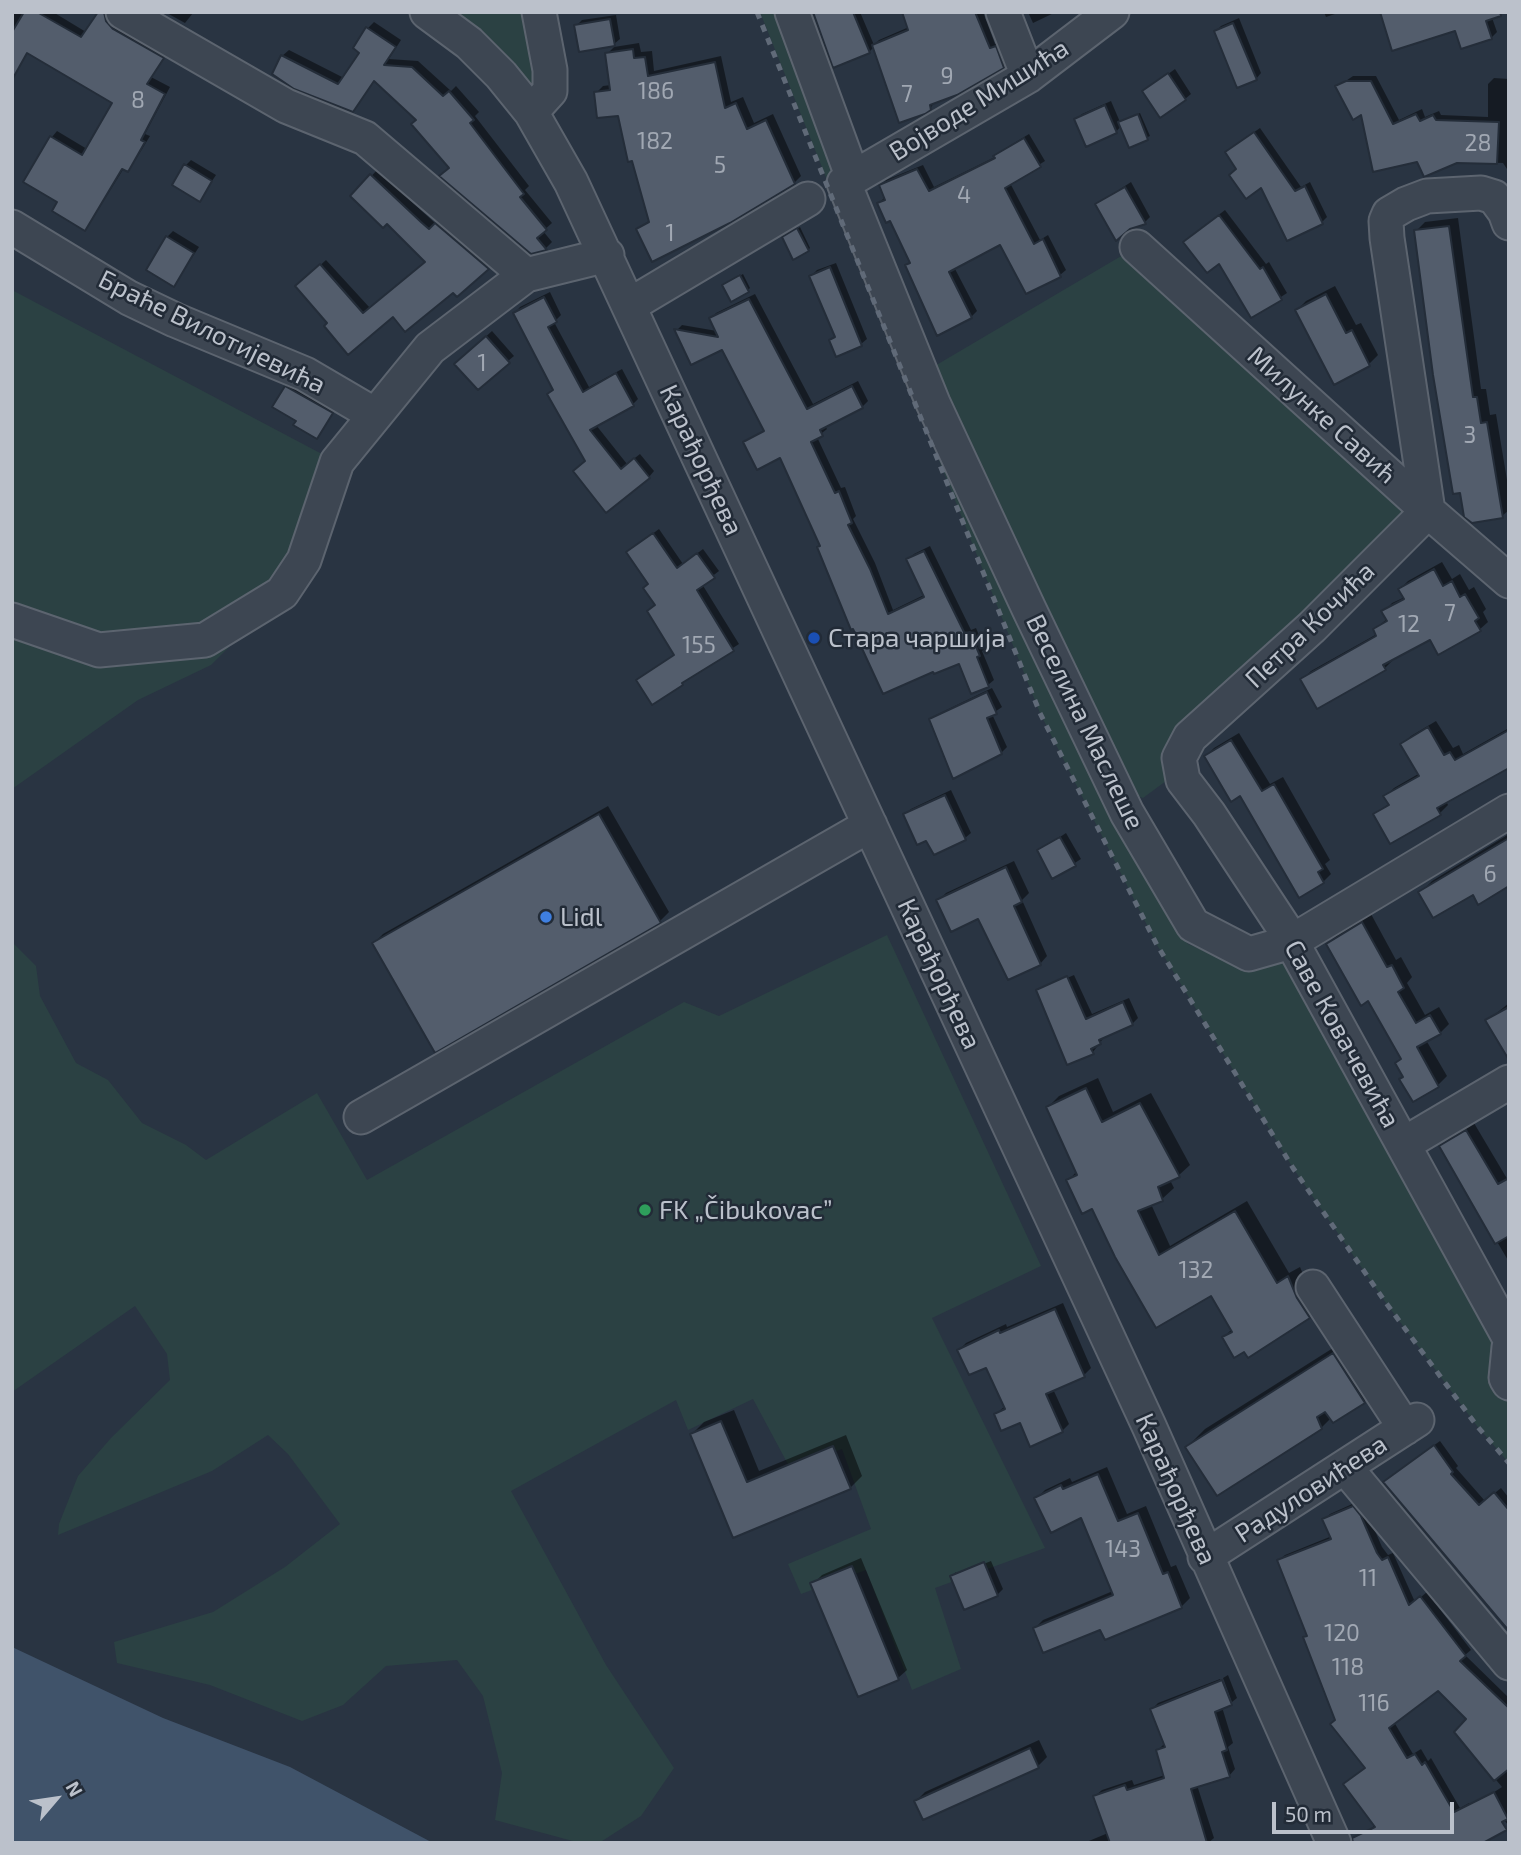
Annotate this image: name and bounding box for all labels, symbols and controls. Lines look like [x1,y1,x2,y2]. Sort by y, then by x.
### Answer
street label: Војводе Мишића [884,32,1074,168]
house number: 9 [940,62,954,90]
house number: 186 [638,77,674,105]
house number: 7 [901,80,913,108]
house number: 8 [131,86,145,114]
house number: 182 [637,127,673,155]
house number: 28 [1465,129,1491,157]
house number: 5 [714,151,726,179]
house number: 4 [957,181,971,209]
house number: 1 [665,219,675,247]
street label: Браће Вилотијевића [94,264,330,400]
street label: Милунке Савић [1241,340,1403,490]
house number: 1 [477,349,487,377]
street label: Карађорђева [653,380,749,540]
house number: 3 [1464,421,1476,449]
street label: Петра Кочића [1239,555,1381,695]
house number: 7 [1444,599,1456,627]
street label: Веселина Маслеше [1019,609,1151,835]
house number: 12 [1398,610,1420,638]
place label: Стара чаршија [828,622,1006,654]
marker: Стара чаршија [806,630,822,646]
house number: 155 [682,631,716,659]
house number: 6 [1483,860,1497,888]
street label: Карађорђева [891,894,987,1054]
place label: Lidl [560,901,602,933]
marker: Lidl [538,909,554,925]
street label: Саве Ковачевића [1278,935,1406,1133]
place label: FK „Čibukovac” [659,1194,833,1226]
marker: FK „Čibukovac” [637,1202,653,1218]
house number: 132 [1179,1256,1213,1284]
street label: Карађорђева [1129,1409,1223,1569]
street label: Радуловићева [1229,1428,1393,1550]
house number: 143 [1105,1535,1141,1563]
house number: 11 [1359,1564,1377,1592]
house number: 120 [1324,1619,1360,1647]
house number: 118 [1332,1653,1364,1681]
house number: 116 [1358,1689,1390,1717]
north arrow [21,1764,91,1834]
text: N [61,1777,88,1800]
scale bar [1276,1788,1458,1832]
text: 50 m [1285,1801,1332,1826]

